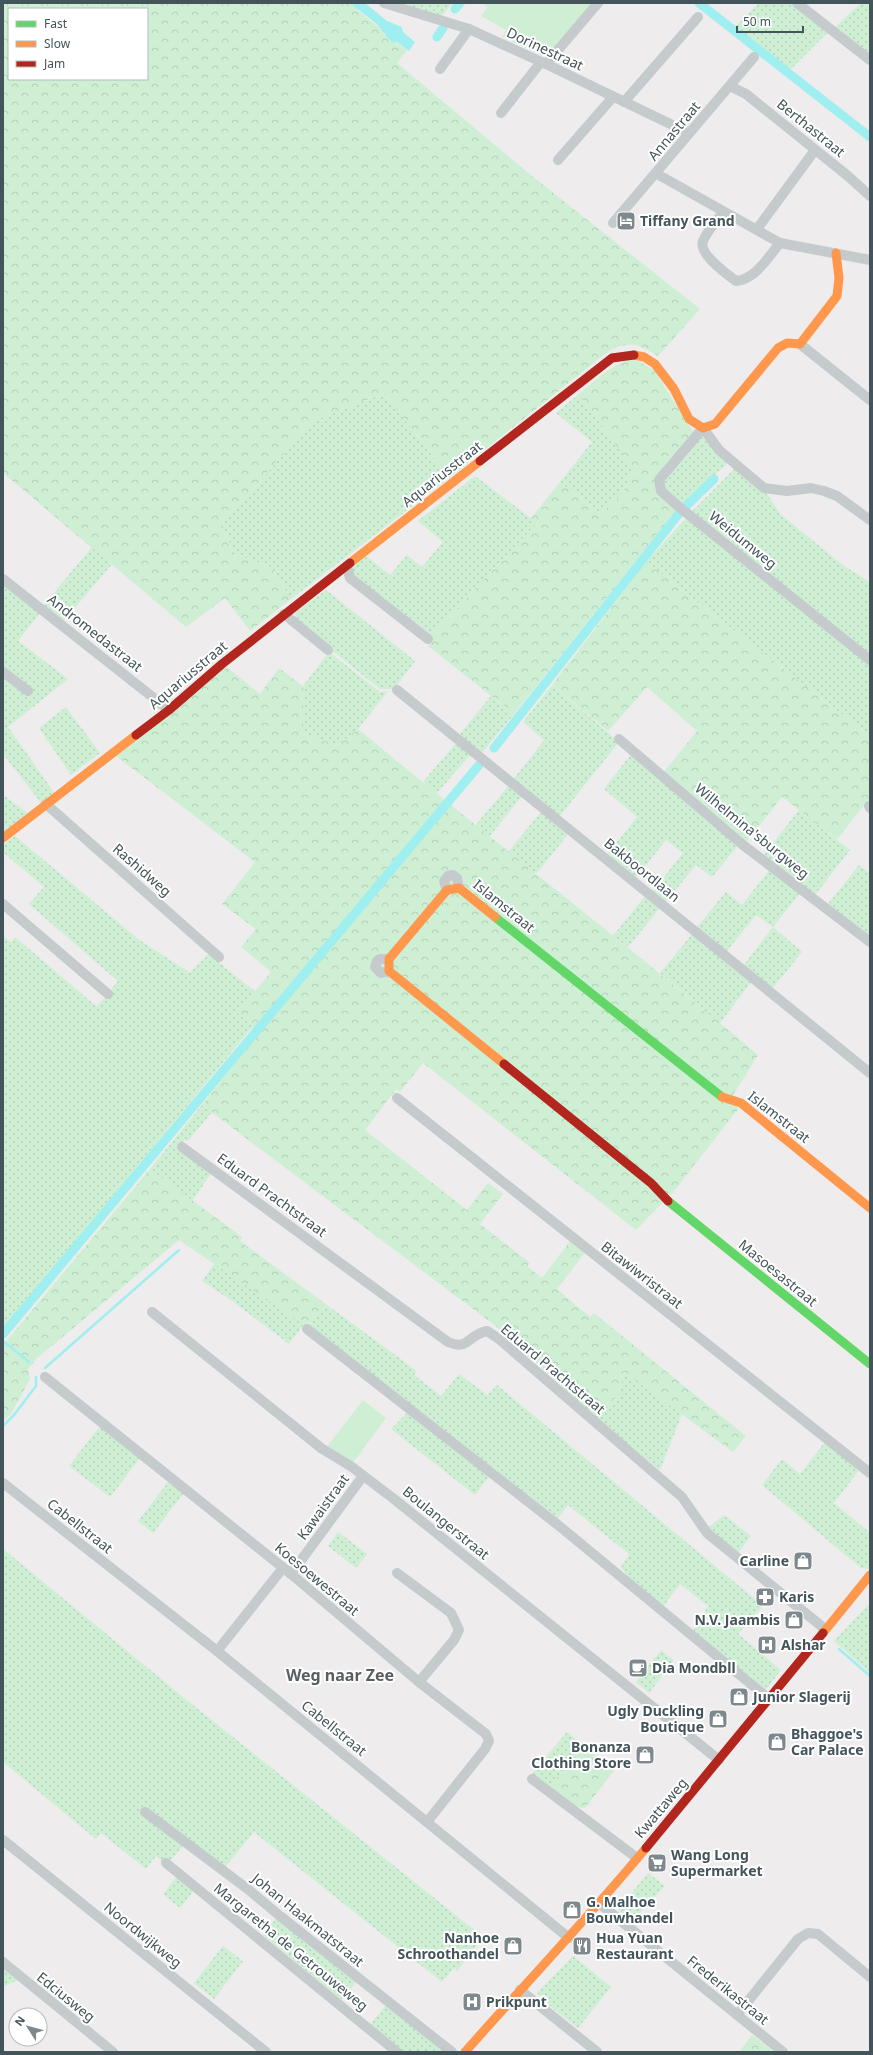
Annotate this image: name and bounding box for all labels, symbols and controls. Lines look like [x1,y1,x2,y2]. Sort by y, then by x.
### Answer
legend [8,8,148,80]
scale bar [737,8,803,34]
text: 50 m [743,13,771,30]
text: Fast [44,15,68,32]
street label: Dorinestraat [504,22,587,75]
text: Slow [44,35,71,52]
text: Jam [43,55,65,72]
street label: Berthastraat [773,94,849,161]
street label: Annastraat [643,97,704,164]
hotel icon: Tiffany Grand [615,210,637,232]
place label: Tiffany Grand [640,211,735,230]
street label: Aquariusstraat [398,436,486,511]
street label: Weidumweg [705,506,781,573]
street label: Andromedastraat [44,590,147,676]
street label: Aquariusstraat [144,636,231,713]
street label: Wilhelmina'sburgweg [691,779,813,883]
street label: Bakboordlaan [601,833,684,906]
street label: Rashidweg [109,839,176,900]
street label: Islamstraat [470,875,539,936]
street label: Islamstraat [744,1086,814,1147]
street label: Eduard Prachtstraat [214,1148,331,1241]
street label: Masoesastraat [735,1235,822,1310]
street label: Bitawiwristraat [598,1237,687,1312]
street label: Eduard Prachtstraat [497,1319,610,1418]
street label: Kawaistraat [292,1470,353,1543]
street label: Boulangerstraat [399,1482,494,1564]
street label: Cabellstraat [44,1494,117,1557]
street label: Koesoewestraat [271,1538,364,1620]
shop icon: Carline [792,1550,814,1572]
place label: Carline [740,1551,789,1570]
pharmacy icon: Karis [754,1586,776,1608]
place label: Karis [779,1587,814,1606]
shop icon: N.V. Jaambis [783,1609,805,1631]
place label: N.V. Jaambis [694,1610,780,1629]
hospital icon: Alshar [756,1634,778,1656]
place label: Alshar [781,1635,826,1654]
cafe icon: Dia Mondbll [627,1657,649,1679]
place label: Dia Mondbll [652,1658,736,1677]
district label: Weg naar Zee [286,1664,394,1686]
shop icon: Junior Slagerij [728,1686,750,1708]
place label: Junior Slagerij [751,1687,851,1706]
street label: Cabellstraat [298,1696,371,1760]
place label: Ugly Duckling Boutique [607,1701,704,1736]
shop icon: Ugly Duckling Boutique [707,1708,729,1730]
place label: Bhaggoe's Car Palace [791,1724,864,1759]
shop icon: Bhaggoe's Car Palace [766,1731,788,1753]
place label: Bonanza Clothing Store [531,1737,631,1772]
shop icon: Bonanza Clothing Store [634,1744,656,1766]
street label: Kwattaweg [630,1774,691,1842]
place label: Wang Long Supermarket [671,1845,763,1880]
supermarket icon: Wang Long Supermarket [646,1852,668,1874]
street label: Johan Haakmatstraat [247,1867,368,1971]
street label: Margaretha de Getrouweweg [210,1878,372,2015]
place label: G. Malhoe Bouwhandel [586,1892,673,1927]
street label: Noordwijkweg [100,1897,186,1972]
shop icon: G. Malhoe Bouwhandel [561,1899,583,1921]
place label: Nanhoe Schroothandel [397,1928,499,1963]
place label: Hua Yuan Restaurant [596,1928,674,1963]
shop icon: Nanhoe Schroothandel [502,1935,524,1957]
restaurant icon: Hua Yuan Restaurant [571,1935,593,1957]
street label: Frederikastraat [684,1951,773,2028]
street label: Edciusweg [33,1967,99,2026]
hospital icon: Prikpunt [461,1991,483,2013]
place label: Prikpunt [486,1992,547,2011]
north arrow [8,2007,48,2047]
text: N [11,2013,28,2029]

